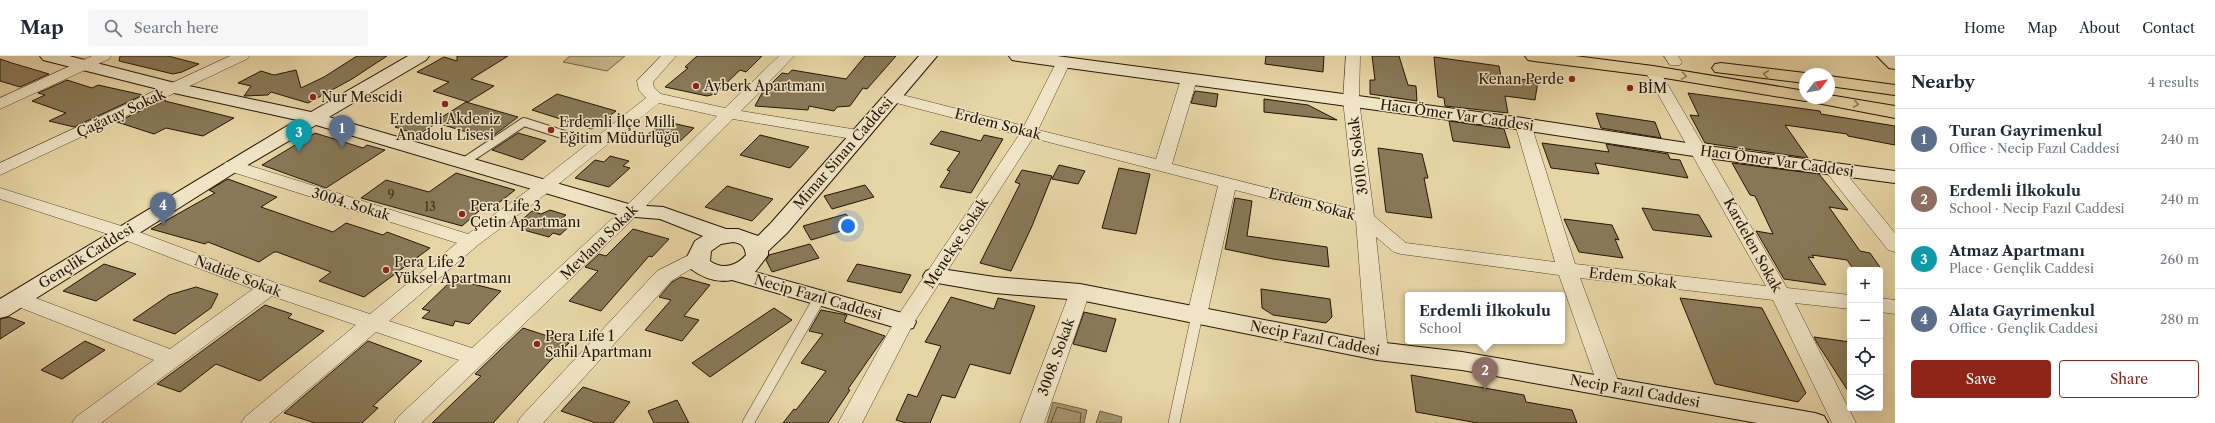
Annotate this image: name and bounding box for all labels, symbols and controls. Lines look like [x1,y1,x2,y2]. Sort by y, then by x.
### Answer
search box [88,10,368,46]
text: Map [20,16,64,39]
icon: search [102,17,124,39]
text: Search here [134,18,219,37]
text: Home [1964,19,2005,37]
text: Map [2027,19,2057,37]
text: About [2079,19,2120,37]
text: Contact [2142,19,2195,37]
north arrow [1799,68,1835,104]
one-way arrow [1763,69,1769,78]
place label: Kenan Perde [1478,70,1564,88]
one-way arrow [1681,71,1687,80]
text: Nearby [1911,72,1975,92]
marker: Kenan Perde [1567,74,1577,84]
text: 4 results [2148,74,2199,90]
place label: Ayberk Apartmanı [703,77,825,95]
place label: BİM [1638,79,1667,97]
marker: Ayberk Apartmanı [691,81,701,91]
marker: BİM [1625,83,1635,93]
street label: Çağatay Sokak [74,84,169,141]
place label: Nur Mescidi [321,88,402,106]
marker: Nur Mescidi [308,92,318,102]
street label: Mimar Sinan Caddesi [789,93,897,213]
street label: Hacı Ömer Var Caddesi [1379,95,1535,135]
marker: Erdemli Akdeniz Anadolu Lisesi [440,99,450,109]
one-way arrow [1853,99,1859,108]
street label: Erdem Sokak [953,105,1044,144]
place label: Erdemli Akdeniz Anadolu Lisesi [390,110,500,144]
place label: Erdemli İlçe Milli Eğitim Müdürlüğü [559,113,680,147]
pin: 1 [329,115,355,148]
street label: 3010. Sokak [1344,115,1372,196]
pin: 3 [286,119,312,152]
text: Turan Gayrimenkul [1949,121,2102,140]
marker: Erdemli İlçe Milli Eğitim Müdürlüğü [546,125,556,135]
text: 1 [1921,131,1927,147]
text: 240 m [2160,131,2199,147]
text: Office · Necip Fazıl Caddesi [1949,140,2119,156]
street label: Hacı Ömer Var Caddesi [1699,141,1855,181]
text: Erdemli İlkokulu [1949,181,2081,200]
street label: 3004. Sokak [310,184,393,225]
street label: Erdem Sokak [1267,184,1358,224]
house number: 9 [387,187,395,202]
text: 2 [1920,191,1928,207]
text: 240 m [2160,191,2199,207]
pin: 4 [150,192,176,225]
street label: Menekşe Sokak [920,194,992,292]
street label: Kardelen Sokak [1720,195,1787,296]
place label: Pera Life 3 Çetin Apartmanı [470,197,580,231]
house number: 13 [424,199,436,214]
street label: Mevlana Sokak [557,200,642,283]
text: School · Necip Fazıl Caddesi [1949,200,2125,216]
marker: Pera Life 3 Çetin Apartmanı [457,209,467,219]
your location [838,216,858,236]
street label: Gençlik Caddesi [35,220,137,292]
text: Atmaz Apartmanı [1949,241,2085,260]
street label: Nadide Sokak [192,251,285,301]
text: 3 [1920,251,1928,267]
text: 260 m [2160,251,2199,267]
place label: Pera Life 2 Yüksel Apartmanı [393,253,511,287]
text: Place · Gençlik Caddesi [1949,260,2094,276]
street label: Erdem Sokak [1588,264,1679,292]
marker: Pera Life 2 Yüksel Apartmanı [381,265,391,275]
map controls [1847,267,1883,411]
button: + [1847,267,1883,303]
street label: Necip Fazıl Caddesi [752,270,884,324]
popup [1405,292,1565,344]
text: Erdemli İlkokulu [1419,301,1551,320]
text: Alata Gayrimenkul [1949,301,2095,320]
button: − [1847,303,1883,339]
text: 4 [1920,311,1928,327]
text: 280 m [2160,311,2199,327]
street label: 3008. Sokak [1034,315,1079,398]
street label: Necip Fazıl Caddesi [1249,317,1381,359]
text: School [1419,320,1462,336]
text: Office · Gençlik Caddesi [1949,320,2098,336]
place label: Pera Life 1 Sahil Apartmanı [545,327,652,361]
marker: Pera Life 1 Sahil Apartmanı [532,339,542,349]
button: locate [1847,339,1883,375]
pin: 2 [1472,357,1498,390]
button: Save [1911,360,2051,398]
button: Share [2059,360,2199,398]
street label: Necip Fazıl Caddesi [1569,371,1701,411]
button: layers [1847,375,1883,411]

